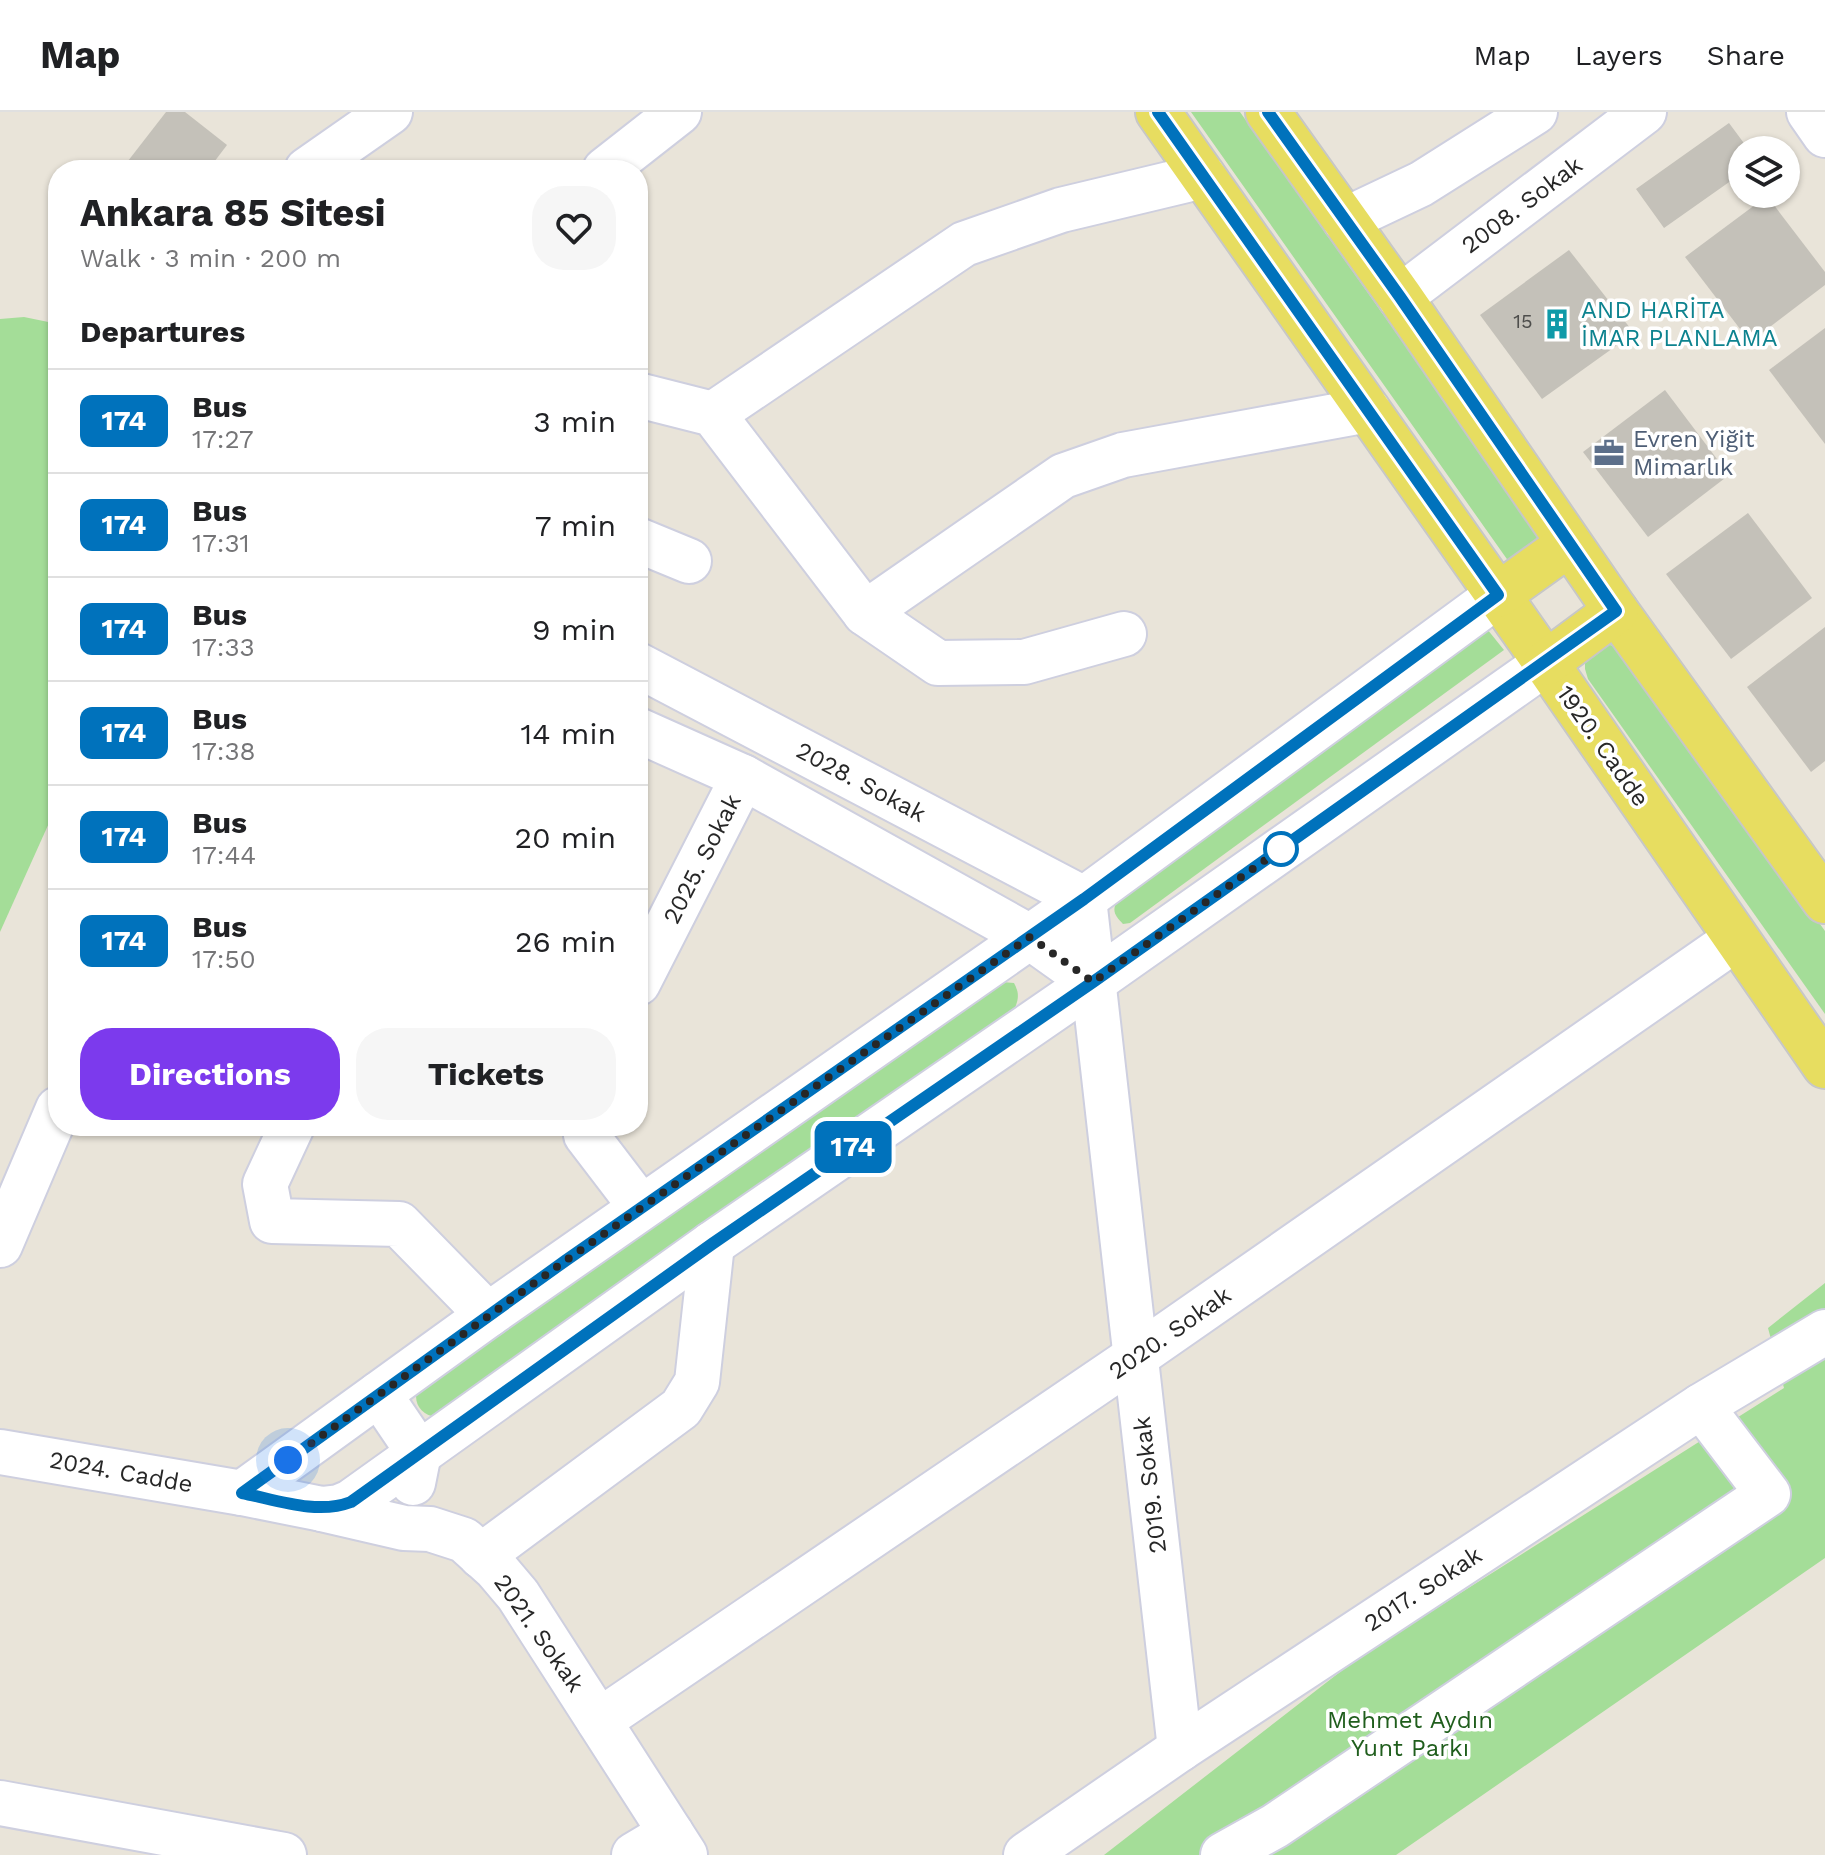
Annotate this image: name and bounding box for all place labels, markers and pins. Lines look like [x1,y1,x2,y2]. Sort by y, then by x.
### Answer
place label: AND HARİTA İMAR PLANLAMA [1581,296,1778,352]
building icon: AND HARİTA İMAR PLANLAMA [1540,307,1574,341]
place label: Evren Yiğit Mimarlık [1633,425,1755,481]
office icon: Evren Yiğit Mimarlık [1592,436,1626,470]
unlabelled marker [1264,832,1298,866]

